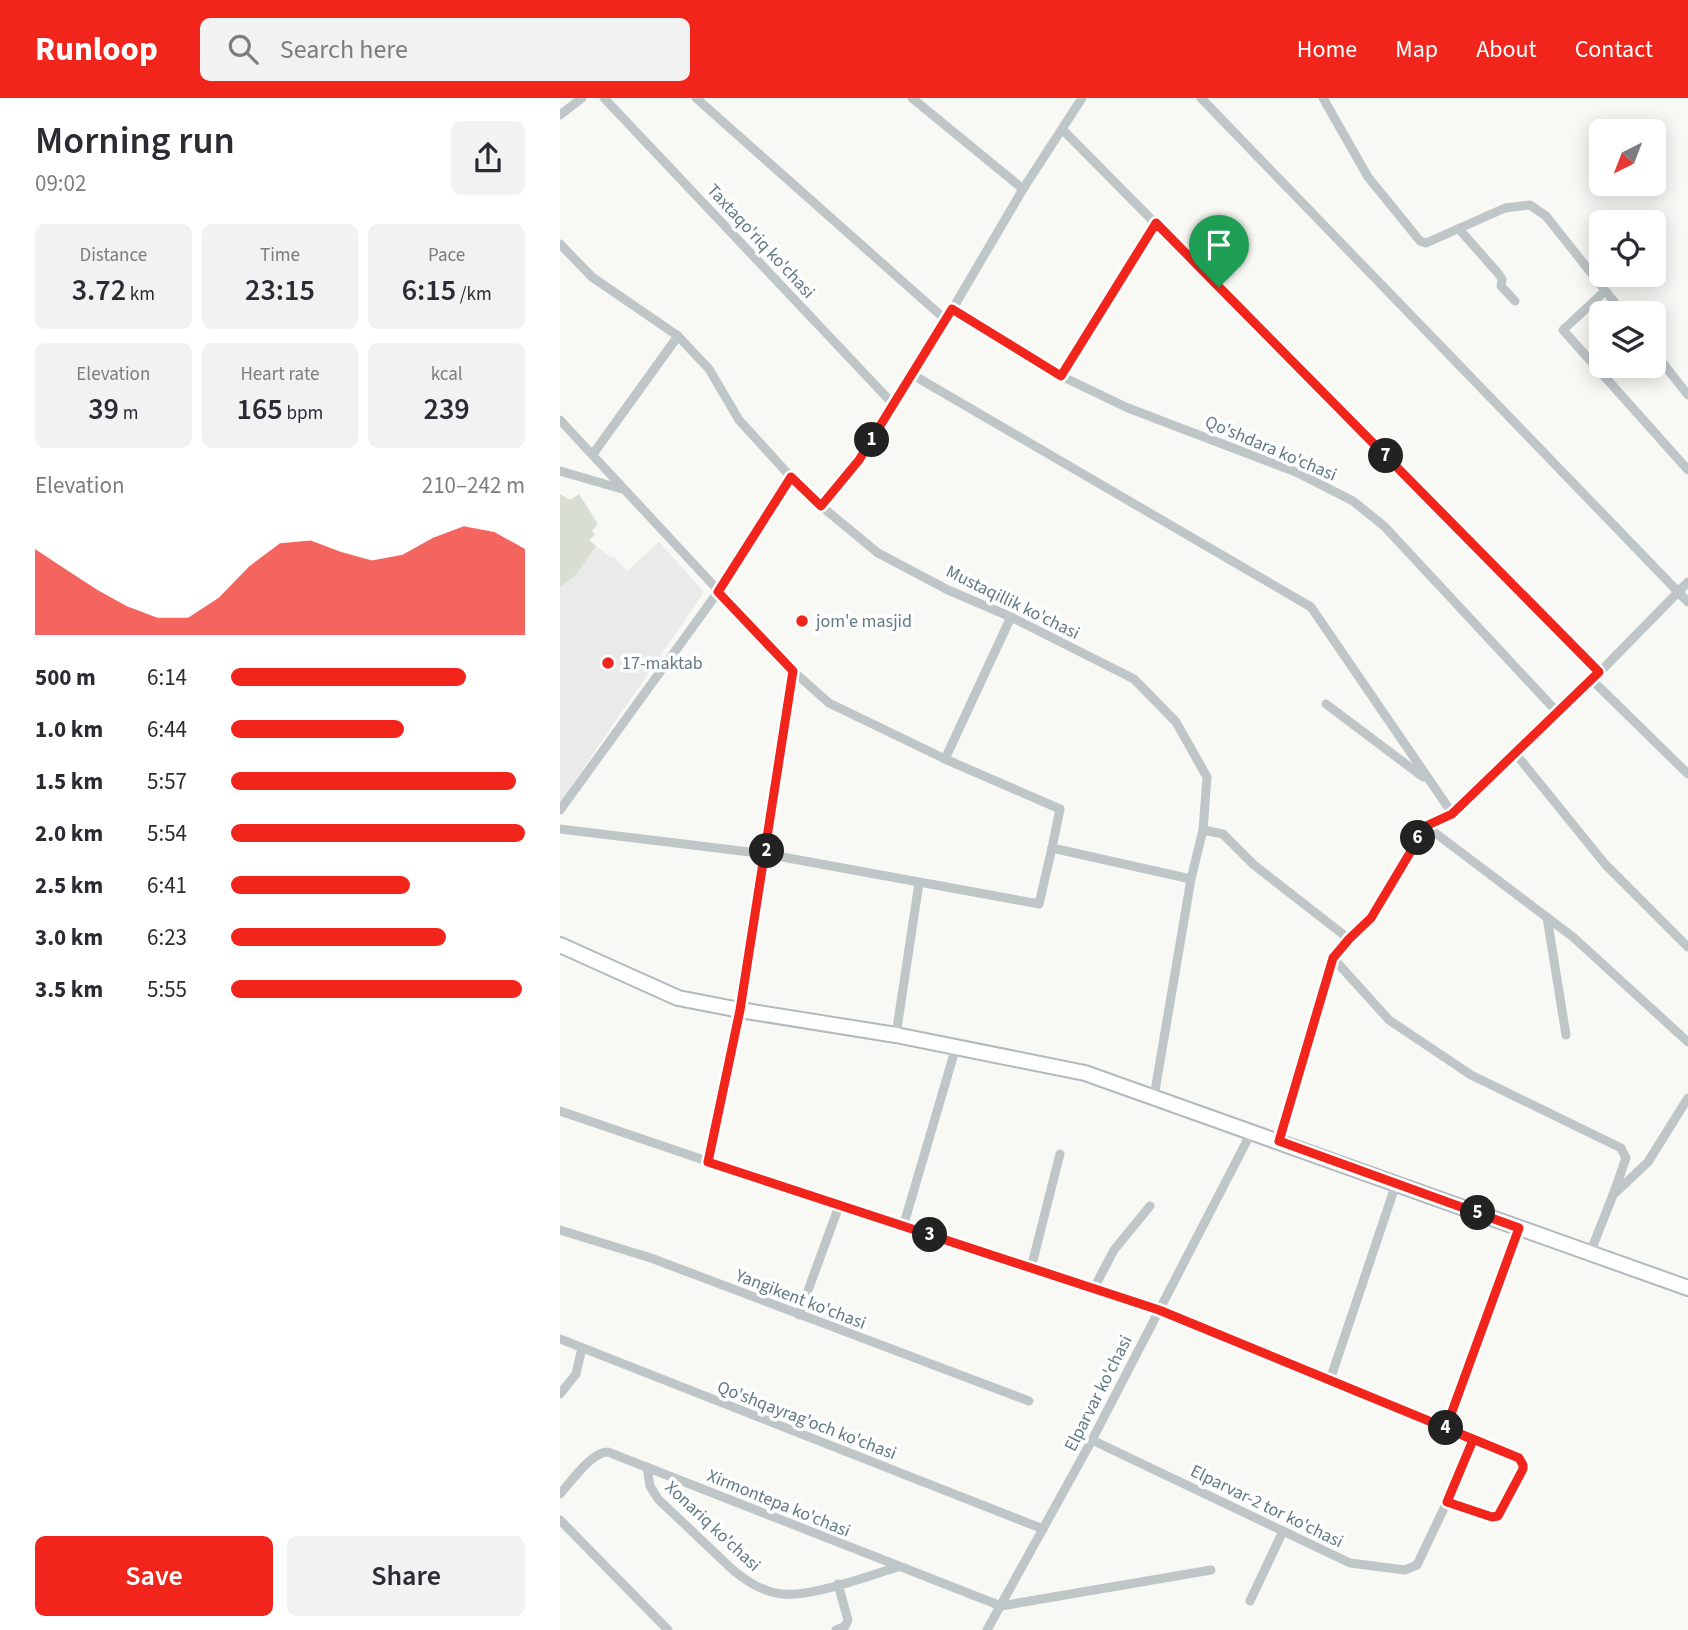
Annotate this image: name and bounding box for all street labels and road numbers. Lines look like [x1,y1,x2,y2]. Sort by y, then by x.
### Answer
street label: Taxtaqo'riq ko'chasi [701,178,820,304]
street label: Qo'shdara ko'chasi [1201,409,1341,488]
street label: Mustaqillik ko'chasi [942,559,1084,646]
street label: Yangikent ko'chasi [731,1263,870,1336]
street label: Elparvar ko'chasi [1058,1331,1139,1456]
street label: Qo'shqayrag'och ko'chasi [714,1375,900,1466]
street label: Elparvar-2 tor ko'chasi [1186,1459,1347,1554]
street label: Xirmontepa ko'chasi [703,1463,854,1544]
street label: Xonariq ko'chasi [659,1475,766,1577]

